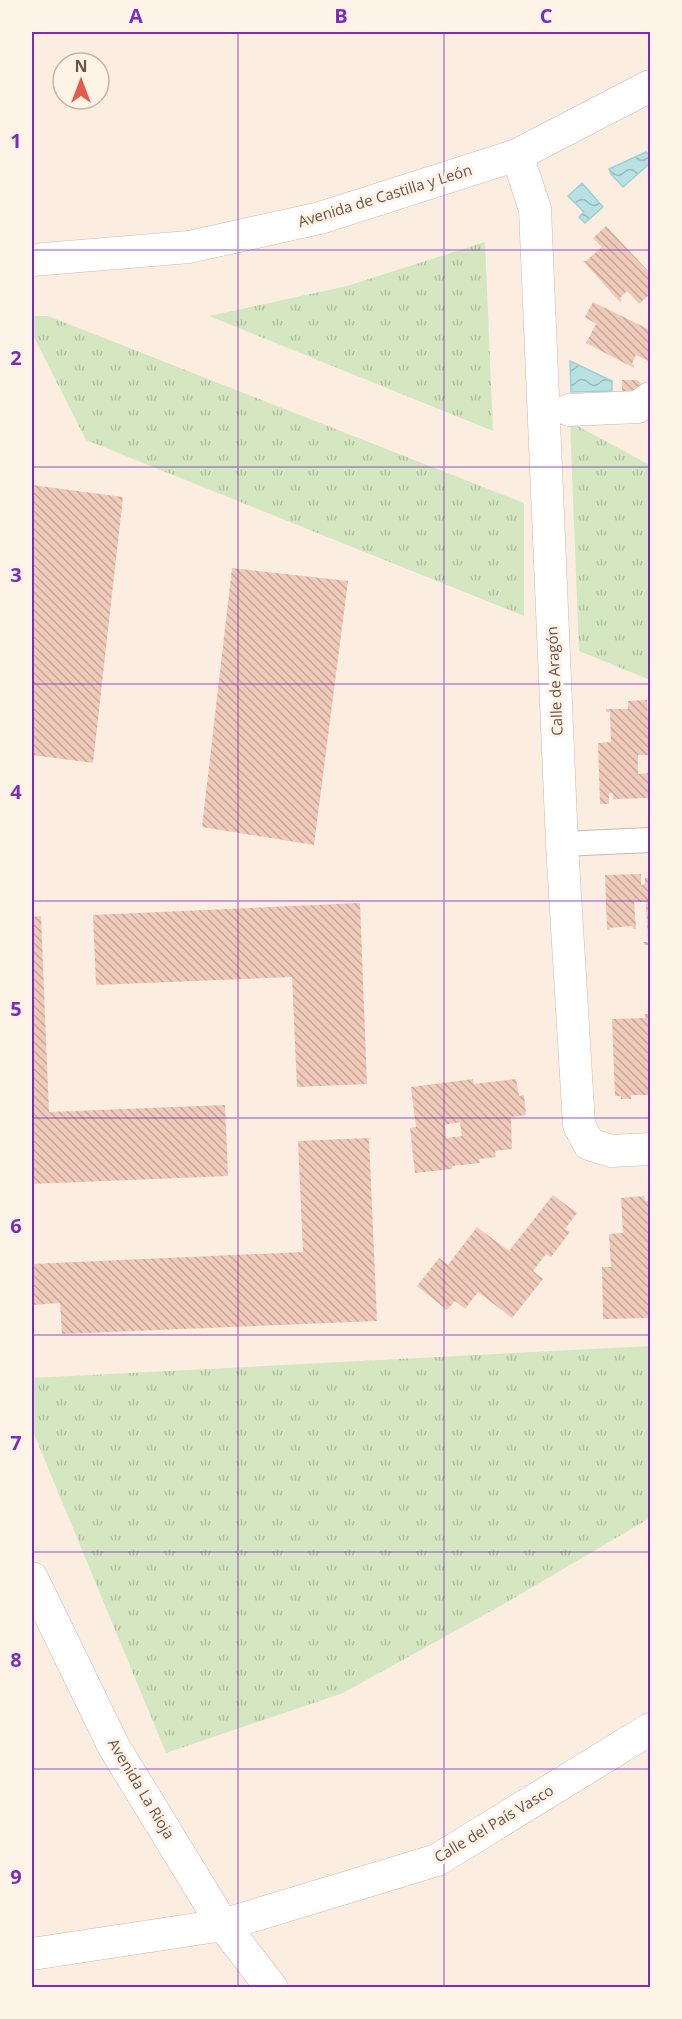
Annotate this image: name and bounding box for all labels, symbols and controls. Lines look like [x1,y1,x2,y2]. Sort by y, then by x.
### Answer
text: A [129,2,143,29]
text: B [334,2,348,29]
text: C [540,2,553,29]
north arrow [51,51,111,111]
text: N [74,55,88,77]
text: 1 [10,127,22,154]
street label: Avenida de Castilla y León [295,159,474,231]
text: 2 [10,344,22,371]
text: 3 [10,561,22,588]
street label: Calle de Aragón [541,626,567,736]
text: 4 [10,778,22,805]
text: 5 [10,995,22,1022]
text: 6 [10,1212,22,1239]
text: 7 [10,1429,22,1456]
text: 8 [10,1646,22,1673]
street label: Avenida La Rioja [104,1734,180,1843]
street label: Calle del País Vasco [430,1780,557,1867]
text: 9 [10,1863,22,1890]

